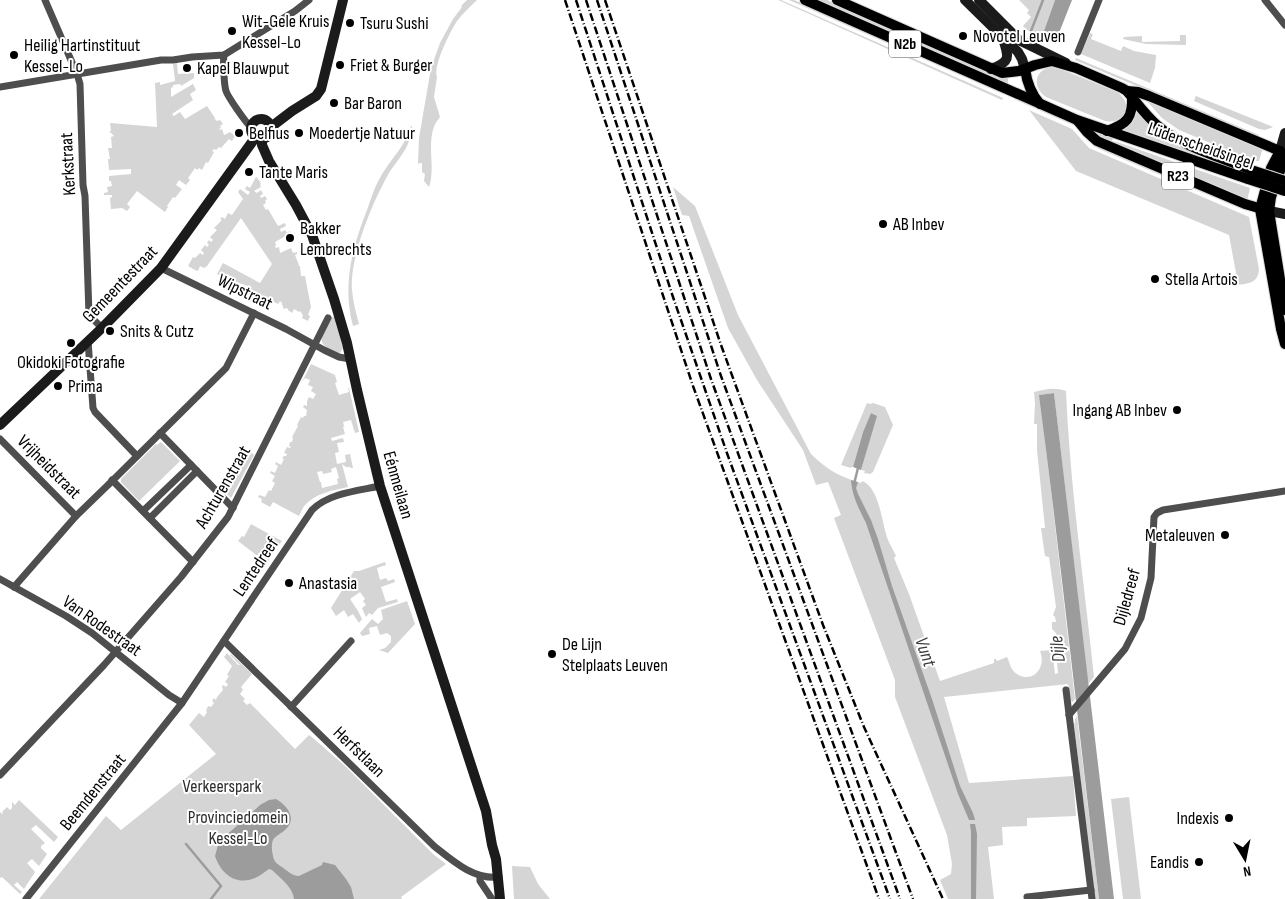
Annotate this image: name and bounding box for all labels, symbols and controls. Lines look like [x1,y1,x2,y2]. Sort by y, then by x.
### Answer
place label: Wit-Gele Kruis Kessel-Lo [242,11,329,53]
place label: Tsuru Sushi [360,13,429,34]
marker: Tsuru Sushi [344,17,356,29]
marker: Wit-Gele Kruis Kessel-Lo [226,25,238,37]
place label: Novotel Leuven [973,26,1066,47]
marker: Novotel Leuven [957,30,969,42]
road number: N2b [889,31,921,58]
place label: Heilig Hartinstituut Kessel-Lo [24,35,141,77]
marker: Heilig Hartinstituut Kessel-Lo [8,49,20,61]
place label: Friet & Burger [350,55,433,76]
place label: Kapel Blauwput [197,58,290,79]
marker: Friet & Burger [334,59,346,71]
marker: Kapel Blauwput [181,62,193,74]
place label: Bar Baron [344,93,402,114]
marker: Bar Baron [328,97,340,109]
street label: Lüdenscheidsingel [1145,118,1257,174]
place label: Belfius [249,123,289,144]
place label: Moedertje Natuur [309,123,415,144]
marker: Belfius [233,127,245,139]
marker: Moedertje Natuur [293,127,305,139]
street label: Kerkstraat [56,131,80,196]
place label: Tante Maris [259,162,328,183]
road number: R23 [1162,162,1194,190]
marker: Tante Maris [243,166,255,178]
place label: AB Inbev [892,214,944,235]
place label: Bakker Lembrechts [300,218,372,260]
marker: AB Inbev [877,218,889,230]
marker: Bakker Lembrechts [284,232,296,244]
street label: Gemeentestraat [78,241,162,327]
place label: Stella Artois [1165,269,1238,290]
street label: Wipstraat [214,270,276,315]
marker: Stella Artois [1149,273,1161,285]
place label: Snits & Cutz [120,321,194,342]
marker: Snits & Cutz [104,325,116,337]
marker: Okidoki Fotografie [65,337,77,349]
place label: Okidoki Fotografie [17,352,125,373]
place label: Prima [68,376,103,397]
marker: Prima [52,380,64,392]
place label: Ingang AB Inbev [1073,400,1167,421]
marker: Ingang AB Inbev [1171,404,1183,416]
street label: Vrijheidstraat [13,431,86,504]
street label: Achturenstraat [190,441,255,533]
street label: Eénmeilaan [378,449,418,521]
place label: Metaleuven [1145,525,1215,546]
marker: Metaleuven [1219,529,1231,541]
street label: Lentedreef [229,533,284,600]
street label: Dijledreef [1109,565,1145,628]
place label: Anastasia [298,573,357,594]
marker: Anastasia [283,577,295,589]
street label: Van Rodestraat [58,591,146,661]
place label: De Lijn Stelplaats Leuven [562,634,668,676]
water label: Vunt [909,634,941,671]
water label: Dijle [1045,634,1071,664]
marker: De Lijn Stelplaats Leuven [546,648,558,660]
street label: Herfstlaan [329,722,389,782]
street label: Beemdenstraat [56,749,131,835]
park label: Verkeerspark [183,776,262,797]
park label: Provinciedomein Kessel-Lo [188,807,288,849]
place label: Indexis [1177,808,1219,829]
marker: Indexis [1223,812,1235,824]
north arrow [1220,834,1270,884]
place label: Eandis [1150,852,1189,873]
marker: Eandis [1193,856,1205,868]
text: N [1242,862,1252,880]

